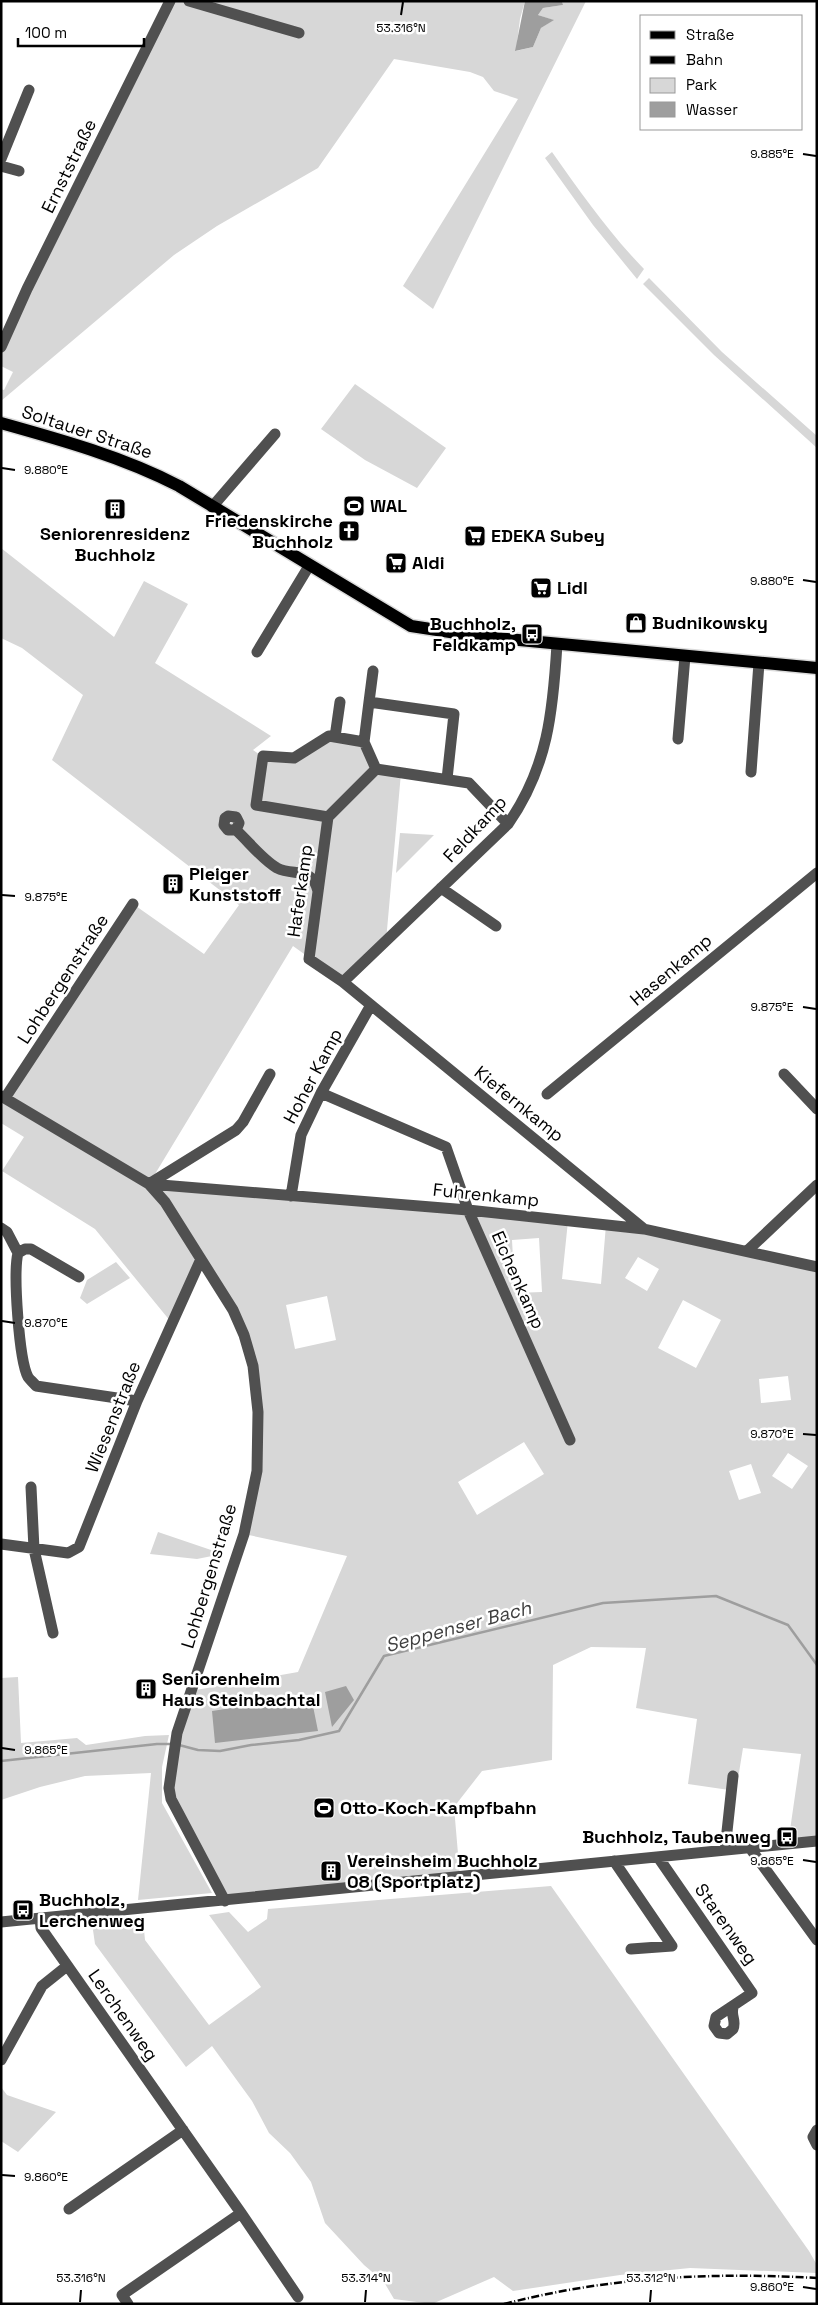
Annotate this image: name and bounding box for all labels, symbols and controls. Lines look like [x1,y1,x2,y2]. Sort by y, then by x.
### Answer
scale bar [18,15,144,47]
legend [640,15,803,130]
text: 53.316°N [376,20,426,36]
text: 100 m [25,23,67,42]
text: Straße [686,25,735,44]
text: Bahn [686,50,723,69]
text: Park [686,75,717,94]
text: Wasser [686,100,738,119]
street label: Ernststraße [36,115,101,217]
text: 9.885°E [750,146,794,162]
street label: Soltauer Straße [19,400,155,463]
text: 9.880°E [24,462,68,478]
sports icon: WAL [342,494,366,518]
place label: WAL [370,494,407,517]
building icon: Seniorenresidenz Buchholz [103,497,127,521]
place label: Friedenskirche Buchholz [205,509,333,553]
church icon: Friedenskirche Buchholz [337,519,361,543]
place label: Seniorenresidenz Buchholz [40,522,190,566]
supermarket icon: EDEKA Subey [463,524,487,548]
place label: EDEKA Subey [491,524,605,547]
supermarket icon: Aldi [384,551,408,575]
place label: Aldi [412,551,444,574]
text: 9.880°E [750,573,794,589]
supermarket icon: Lidl [529,576,553,600]
place label: Lidl [557,576,588,599]
shop icon: Budnikowsky [624,611,648,635]
place label: Budnikowsky [652,611,768,634]
place label: Buchholz, Feldkamp [430,612,516,656]
bus stop icon: Buchholz, Feldkamp [520,622,544,646]
street label: Feldkamp [438,790,511,867]
street label: Haferkamp [282,843,317,939]
place label: Pleiger Kunststoff [189,862,282,906]
building icon: Pleiger Kunststoff [161,872,185,896]
text: 9.875°E [25,889,68,905]
street label: Lohbergenstraße [12,909,113,1048]
street label: Hasenkamp [625,929,716,1011]
text: 9.875°E [751,999,794,1015]
street label: Hoher Kamp [278,1024,347,1127]
street label: Kiefernkamp [470,1060,569,1147]
street label: Fuhrenkamp [432,1177,540,1212]
street label: Eichenkamp [487,1227,550,1332]
text: 9.870°E [24,1315,68,1331]
street label: Wiesenstraße [80,1358,145,1476]
text: 9.870°E [750,1426,794,1442]
street label: Lohbergenstraße [176,1501,241,1651]
water label: Seppenser Bach [383,1595,534,1658]
place label: Seniorenheim Haus Steinbachtal [162,1667,321,1711]
building icon: Seniorenheim Haus Steinbachtal [134,1677,158,1701]
text: 9.865°E [24,1742,68,1758]
sports icon: Otto-Koch-Kampfbahn [312,1796,336,1820]
place label: Otto-Koch-Kampfbahn [340,1796,537,1819]
place label: Buchholz, Taubenweg [582,1825,771,1848]
bus stop icon: Buchholz, Taubenweg [775,1825,799,1849]
place label: Vereinsheim Buchholz 08 (Sportplatz) [347,1849,538,1893]
text: 9.865°E [750,1853,794,1869]
building icon: Vereinsheim Buchholz 08 (Sportplatz) [319,1859,343,1883]
street label: Starenweg [690,1879,763,1969]
place label: Buchholz, Lerchenweg [39,1888,145,1932]
bus stop icon: Buchholz, Lerchenweg [11,1898,35,1922]
street label: Lerchenweg [83,1964,163,2065]
text: 9.860°E [24,2169,68,2185]
text: 53.316°N [56,2270,106,2286]
text: 53.314°N [341,2270,391,2286]
text: 53.312°N [626,2270,676,2286]
text: 9.860°E [750,2279,794,2295]

